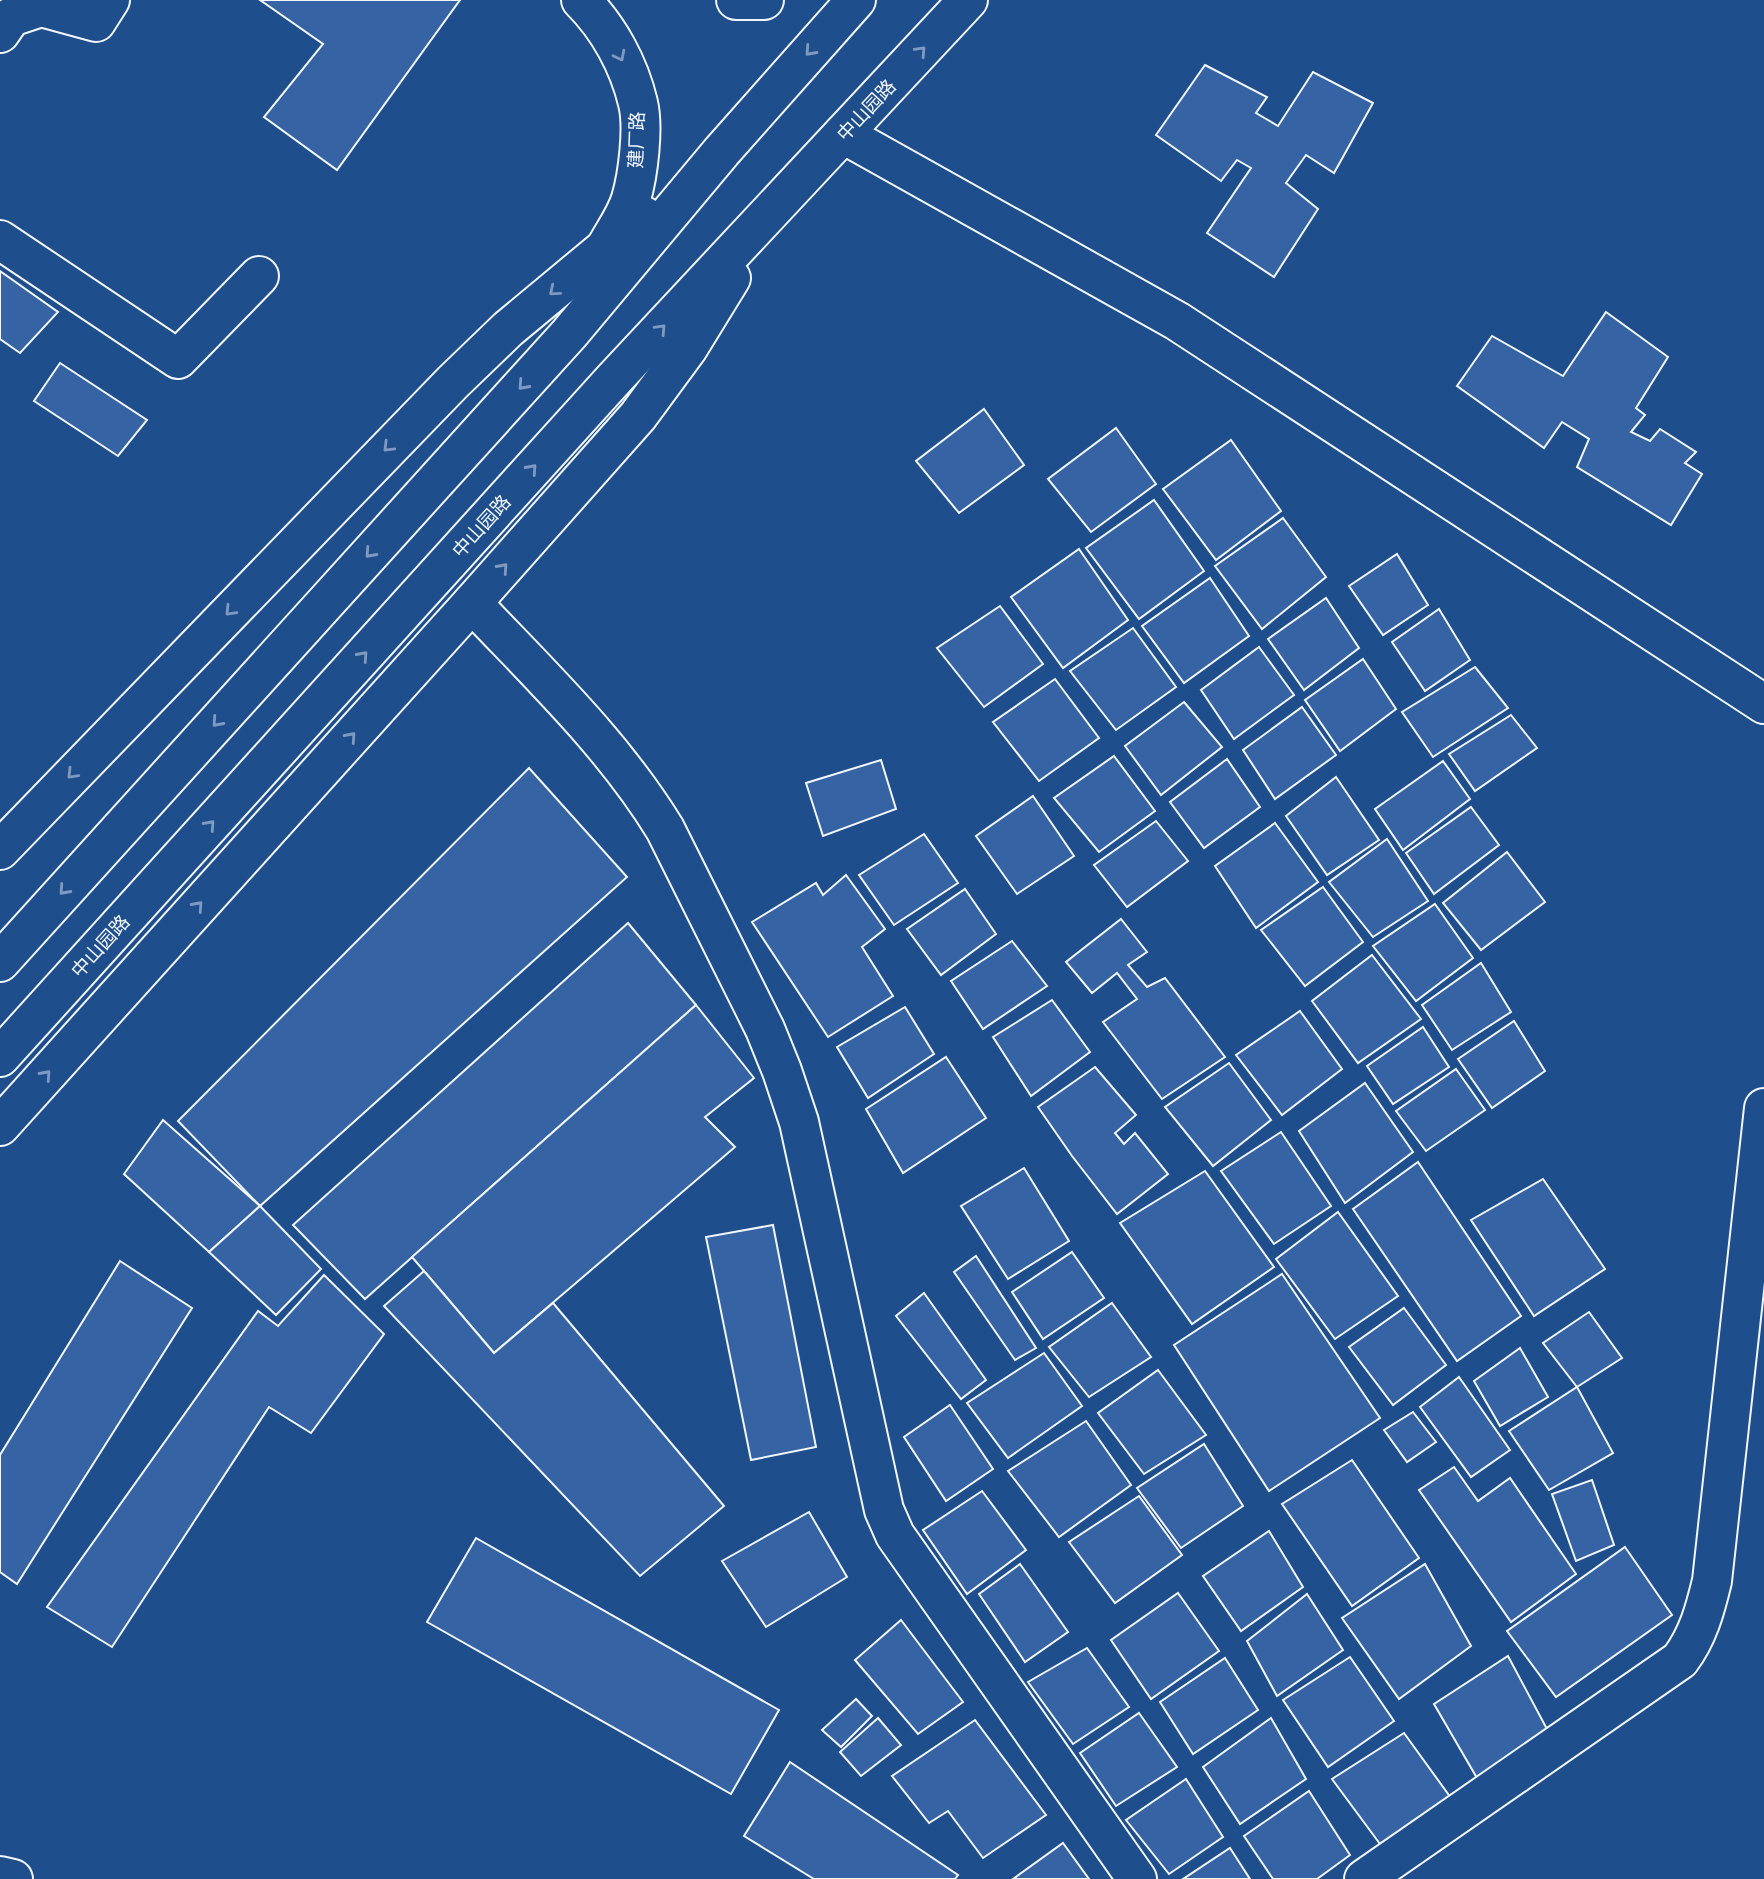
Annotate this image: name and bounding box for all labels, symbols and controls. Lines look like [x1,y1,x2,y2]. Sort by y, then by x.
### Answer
one-way arrow [806,43,818,56]
one-way arrow [912,46,925,59]
one-way arrow [612,48,626,61]
street label: 中山园路 [831,73,901,147]
street label: 建厂路 [622,111,650,169]
one-way arrow [549,283,562,295]
one-way arrow [652,324,665,337]
one-way arrow [519,377,531,390]
one-way arrow [384,439,397,452]
one-way arrow [524,464,536,477]
street label: 中山园路 [446,489,516,563]
one-way arrow [366,545,378,558]
one-way arrow [495,563,507,576]
one-way arrow [226,602,239,615]
one-way arrow [355,651,367,664]
one-way arrow [213,714,225,727]
one-way arrow [343,733,355,746]
one-way arrow [68,766,81,779]
one-way arrow [202,820,214,833]
one-way arrow [60,882,73,895]
one-way arrow [190,901,202,914]
street label: 中山园路 [65,909,135,983]
one-way arrow [38,1070,50,1083]

